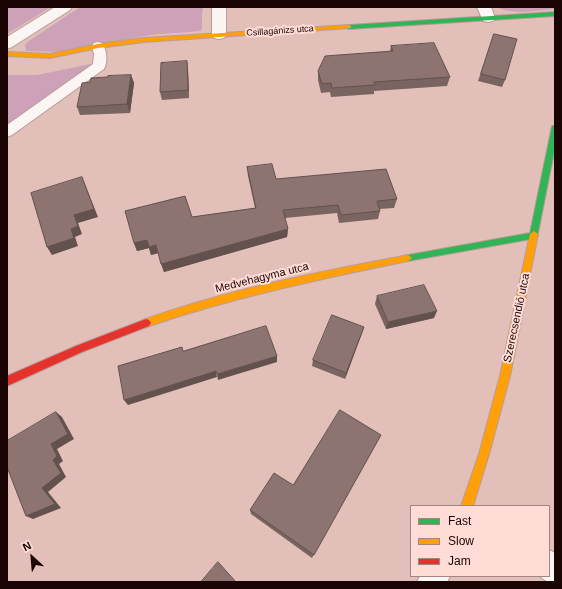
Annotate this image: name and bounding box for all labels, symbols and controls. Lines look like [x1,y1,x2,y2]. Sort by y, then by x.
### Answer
street label: Csillagánizs utca [246,23,314,39]
street label: Medvehagyma utca [214,260,310,296]
street label: Szerecsendió utca [501,272,533,364]
legend [410,505,550,577]
text: Fast [448,514,471,528]
text: Slow [448,534,474,548]
north arrow [12,537,52,577]
text: N [21,539,33,553]
text: Jam [448,554,471,568]

